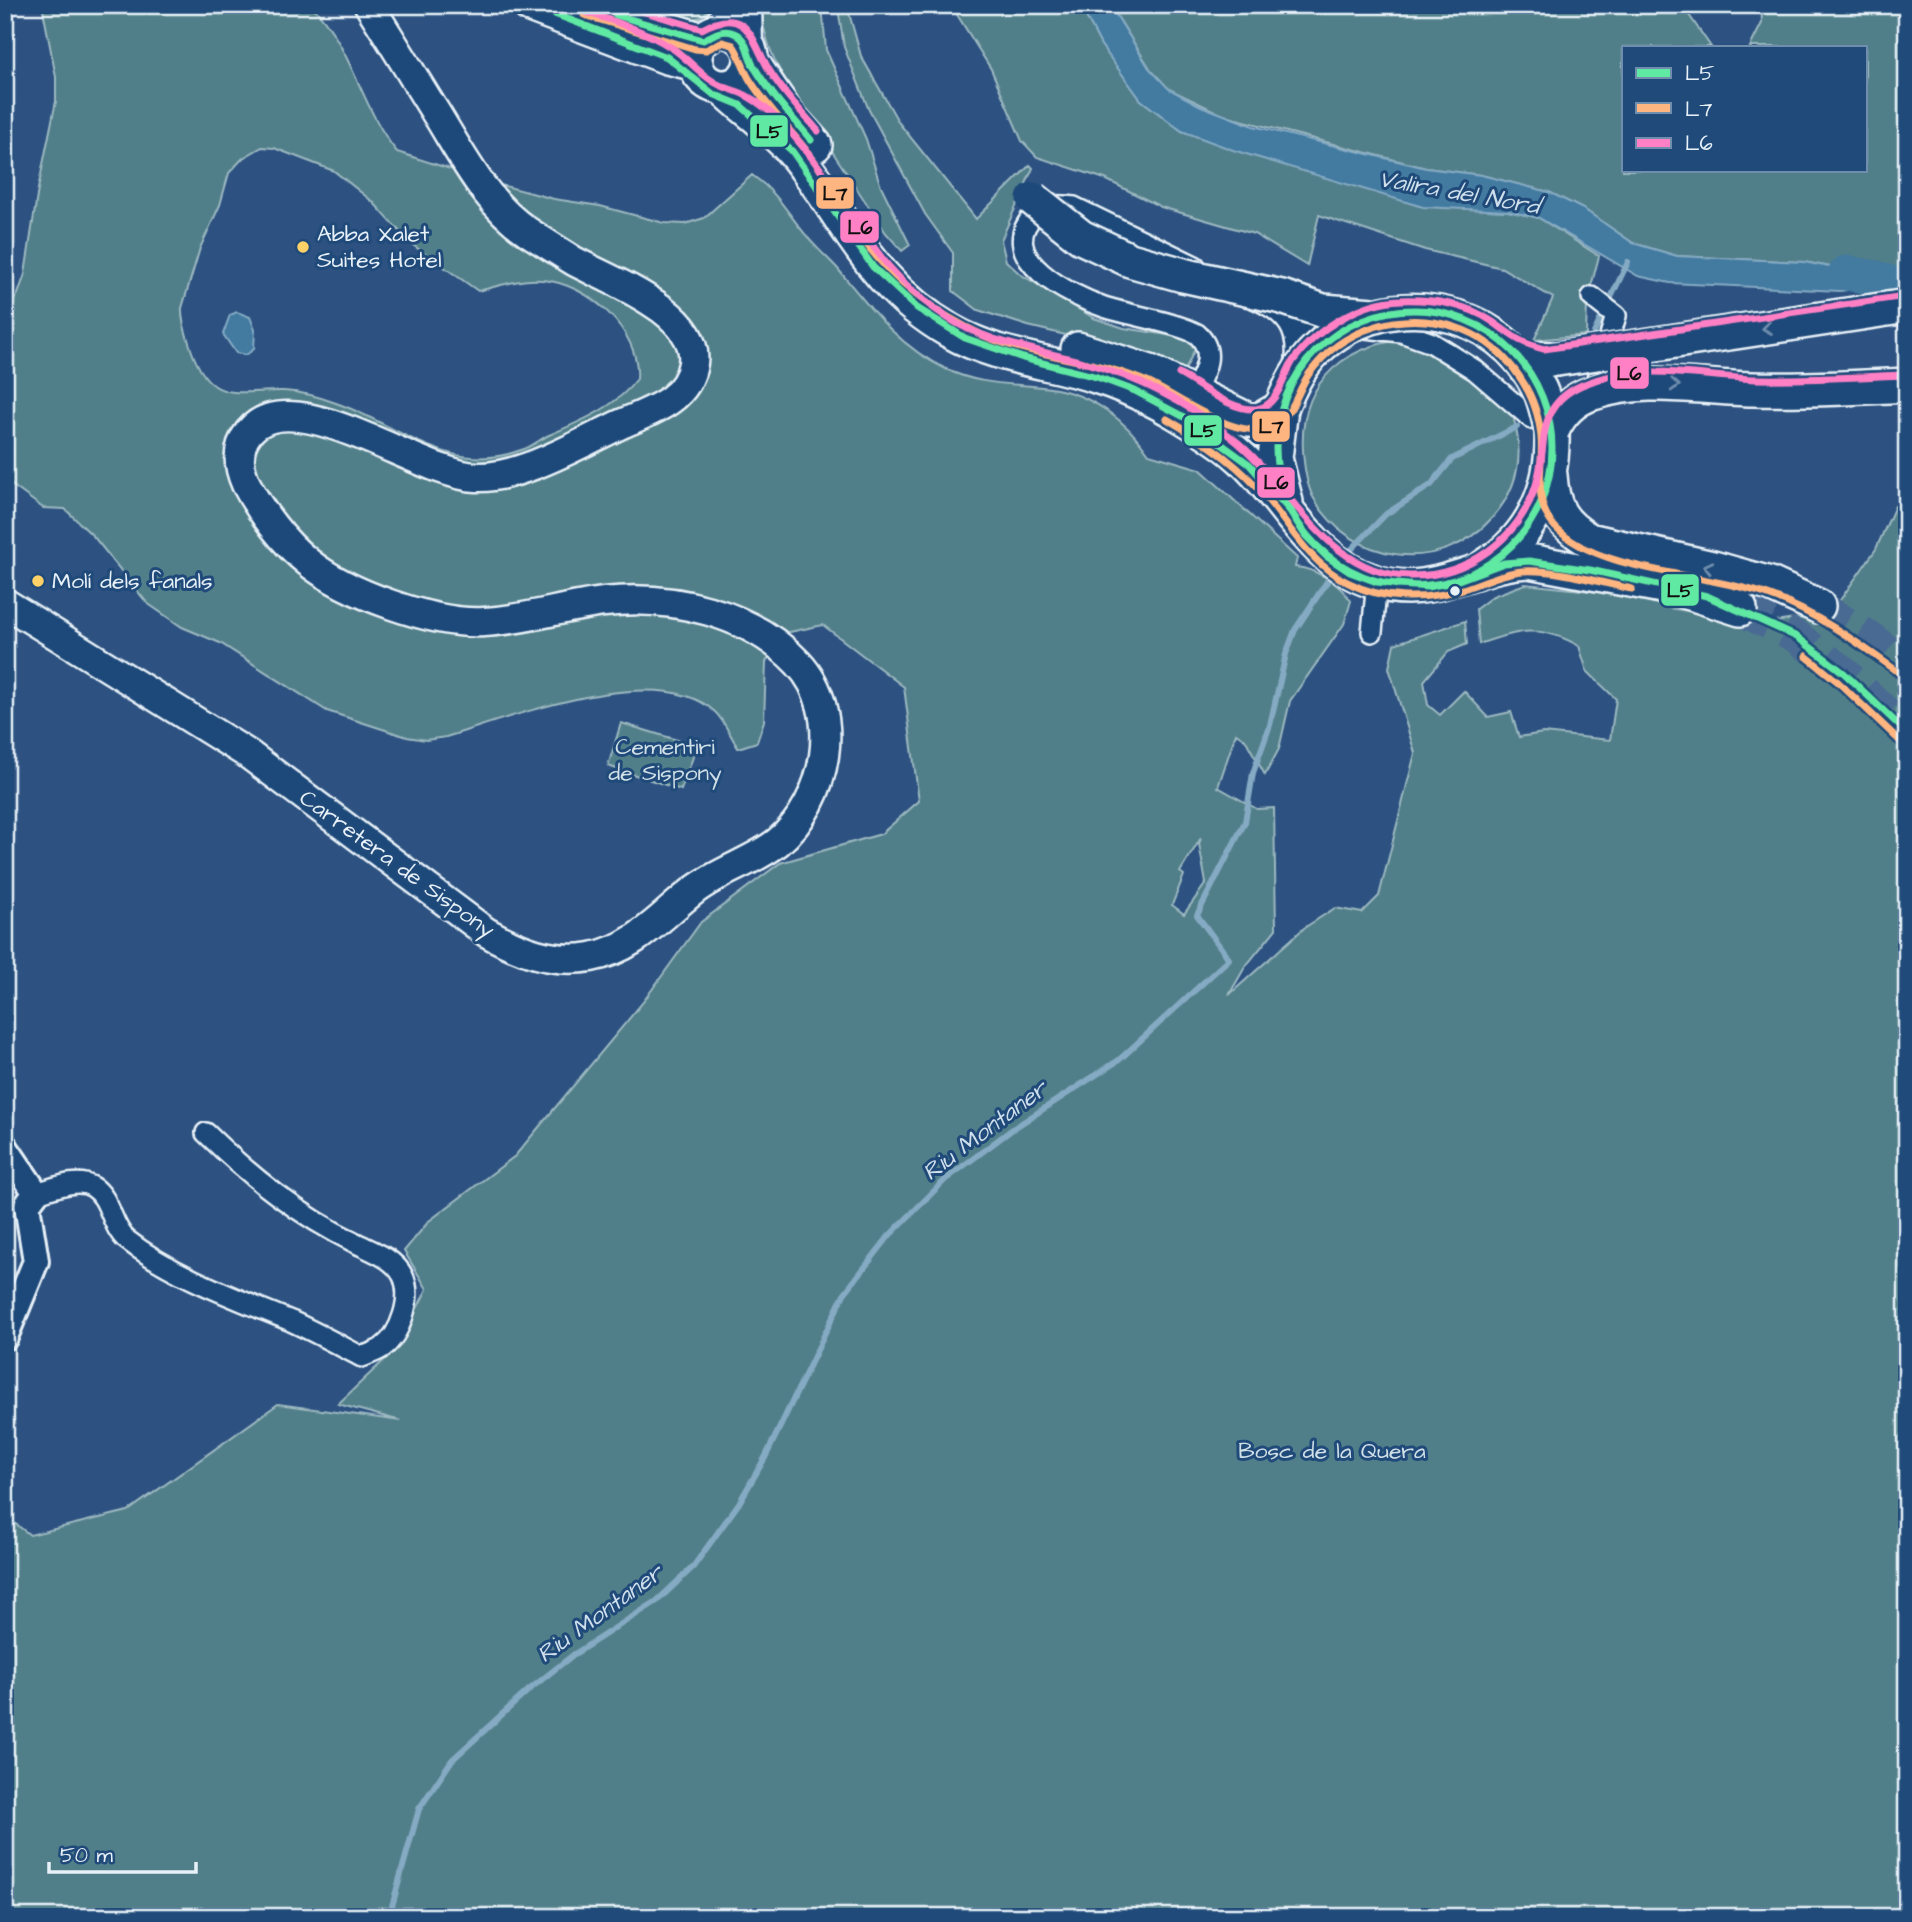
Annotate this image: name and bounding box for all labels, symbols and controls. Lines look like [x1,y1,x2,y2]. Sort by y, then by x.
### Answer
legend [1622,46,1867,172]
text: L5 [1685,59,1715,88]
text: L7 [1685,95,1713,124]
line badge: L5 [749,114,789,148]
text: L5 [756,119,783,146]
text: L6 [1685,129,1713,158]
water label: Valira del Nord [1376,162,1547,225]
line badge: L7 [815,176,855,210]
text: L7 [823,181,848,208]
line badge: L6 [839,210,880,244]
text: L6 [847,215,873,242]
place label: Abba Xalet Suites Hotel [317,218,442,276]
marker: Abba Xalet Suites Hotel [295,239,311,255]
one-way arrow [1761,320,1773,335]
line badge: L6 [1609,356,1650,390]
text: L6 [1616,361,1642,388]
one-way arrow [1670,378,1681,393]
line badge: L7 [1251,410,1291,443]
line badge: L5 [1183,414,1223,447]
text: L7 [1259,414,1284,441]
text: L5 [1190,418,1217,445]
line badge: L6 [1256,466,1296,499]
text: L6 [1263,470,1289,497]
one-way arrow [1702,561,1714,575]
place label: Molí dels fanals [52,565,213,597]
marker: Molí dels fanals [30,573,46,589]
line badge: L5 [1660,573,1700,607]
text: L5 [1667,578,1694,605]
unlabelled marker [1448,584,1462,598]
park label: Cementiri de Sispony [608,731,722,790]
street label: Carretera de Sispony [292,782,501,947]
water label: Riu Montaner [916,1071,1057,1189]
park label: Bosc de la Quera [1238,1435,1426,1467]
water label: Riu Montaner [530,1555,672,1671]
scale bar [49,1831,196,1875]
text: 50 m [60,1841,114,1870]

